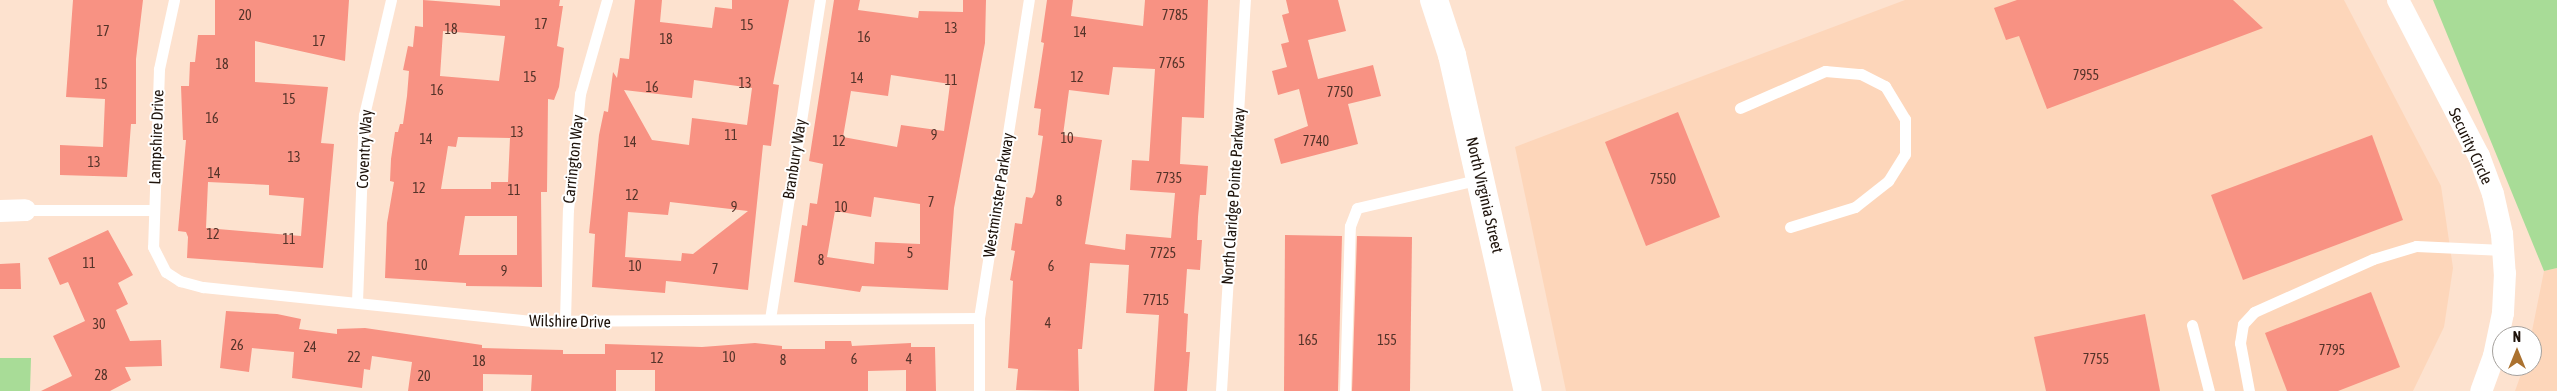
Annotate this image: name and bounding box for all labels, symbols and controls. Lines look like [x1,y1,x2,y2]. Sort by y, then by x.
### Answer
house number: 20 [238,7,252,23]
house number: 7785 [1162,7,1188,23]
house number: 17 [534,16,548,32]
house number: 15 [740,17,754,33]
house number: 13 [944,20,958,36]
house number: 18 [444,21,458,37]
house number: 17 [96,23,110,39]
house number: 14 [1073,24,1087,40]
house number: 16 [857,29,871,45]
house number: 18 [659,31,673,47]
house number: 17 [312,33,326,49]
house number: 7765 [1159,55,1185,71]
house number: 18 [215,56,229,72]
house number: 7955 [2073,67,2099,83]
house number: 15 [523,69,537,85]
house number: 12 [1070,69,1084,85]
house number: 14 [850,70,864,86]
house number: 11 [944,72,958,88]
house number: 13 [738,75,752,91]
house number: 15 [94,76,108,92]
house number: 16 [645,79,659,95]
house number: 16 [430,82,444,98]
house number: 7750 [1327,84,1353,100]
street label: Lampshire Drive [145,89,167,185]
house number: 15 [282,91,296,107]
street label: Security Circle [2445,105,2497,187]
street label: North Claridge Pointe Parkway [1217,107,1249,285]
street label: Coventry Way [352,109,376,189]
house number: 16 [205,110,219,126]
street label: Carrington Way [559,114,587,204]
street label: Branbury Way [778,117,810,201]
house number: 13 [510,124,524,140]
house number: 11 [724,127,738,143]
house number: 9 [931,127,937,143]
house number: 10 [1060,130,1074,146]
house number: 14 [419,131,433,147]
street label: Westminster Parkway [979,131,1017,259]
house number: 12 [832,133,846,149]
house number: 7740 [1303,133,1329,149]
house number: 14 [623,134,637,150]
street label: North Virginia Street [1462,135,1508,255]
house number: 13 [287,149,301,165]
house number: 13 [87,154,101,170]
house number: 14 [207,165,221,181]
house number: 7735 [1156,170,1182,186]
house number: 7550 [1650,171,1676,187]
house number: 12 [412,180,426,196]
house number: 11 [507,182,521,198]
house number: 12 [625,187,639,203]
house number: 8 [1056,193,1062,209]
house number: 7 [928,194,934,210]
house number: 9 [731,199,737,215]
house number: 10 [834,199,848,215]
house number: 12 [206,226,220,242]
house number: 11 [282,231,296,247]
house number: 5 [907,245,913,261]
house number: 7725 [1150,245,1176,261]
house number: 8 [818,252,824,268]
house number: 11 [82,255,96,271]
house number: 10 [414,257,428,273]
house number: 10 [628,258,642,274]
house number: 6 [1048,258,1054,274]
house number: 7 [712,261,718,277]
house number: 9 [501,263,507,279]
house number: 7715 [1143,292,1169,308]
street label: Wilshire Drive [529,311,611,331]
house number: 4 [1045,315,1051,331]
house number: 30 [92,316,106,332]
north arrow [2492,326,2542,376]
text: N [2513,329,2521,345]
house number: 165 [1298,332,1318,348]
house number: 155 [1377,332,1397,348]
house number: 26 [230,337,244,353]
house number: 24 [303,339,317,355]
house number: 7795 [2319,342,2345,358]
house number: 22 [347,349,361,365]
house number: 10 [722,349,736,365]
house number: 12 [650,350,664,366]
house number: 6 [851,351,857,367]
house number: 4 [906,351,912,367]
house number: 7755 [2083,351,2109,367]
house number: 8 [780,352,786,368]
house number: 18 [472,353,486,369]
house number: 28 [94,367,108,383]
house number: 20 [417,368,431,384]

